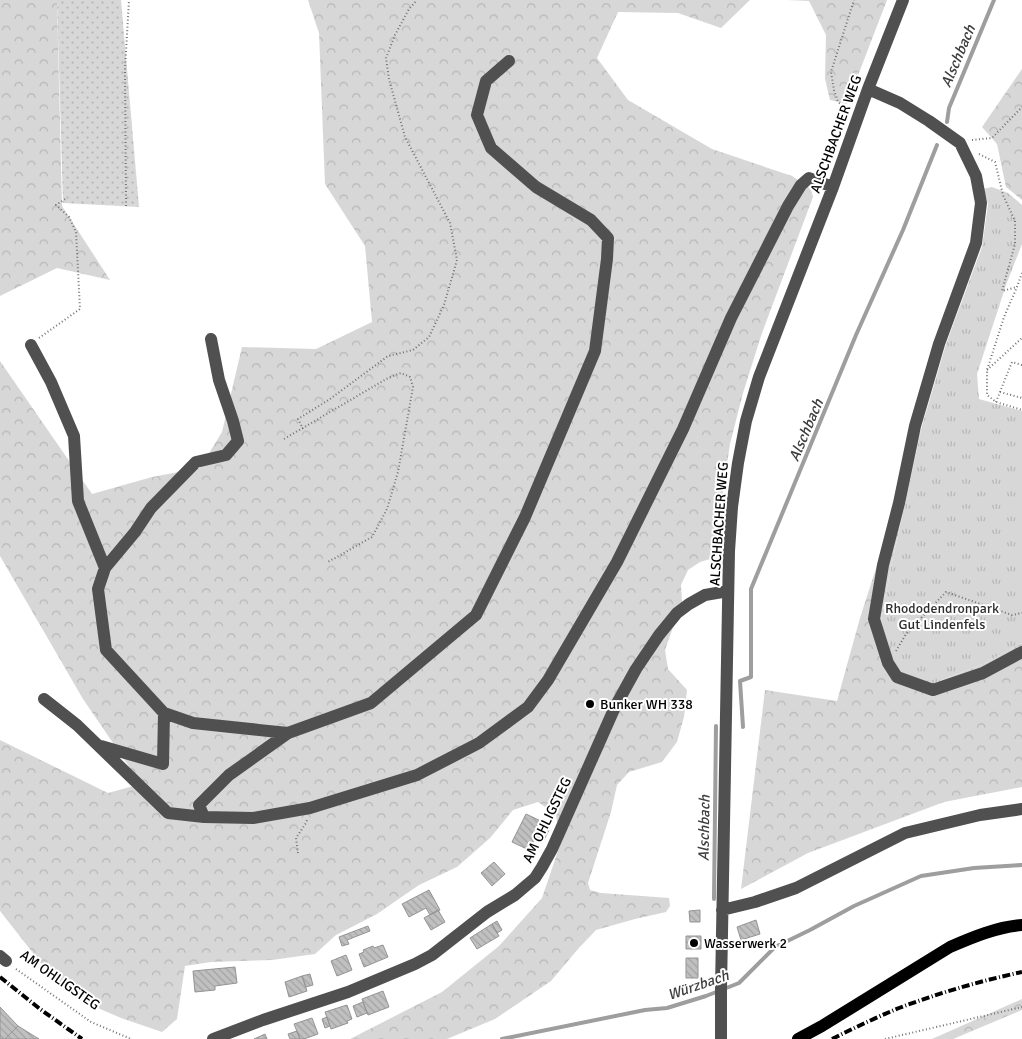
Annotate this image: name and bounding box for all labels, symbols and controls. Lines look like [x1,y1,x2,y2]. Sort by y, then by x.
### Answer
water label: Alschbach [937,21,979,90]
street label: ALSCHBACHER WEG [807,73,865,195]
water label: Alschbach [785,395,827,464]
street label: ALSCHBACHER WEG [706,461,732,587]
park label: Rhododendronpark Gut Lindenfels [885,600,999,633]
place label: Bunker WH 338 [600,696,693,713]
marker: Bunker WH 338 [584,698,596,710]
street label: AM OHLIGSTEG [519,774,575,866]
water label: Alschbach [694,794,714,861]
place label: Wasserwerk 2 [704,935,787,952]
marker: Wasserwerk 2 [688,937,700,949]
street label: AM OHLIGSTEG [17,946,103,1014]
water label: Würzbach [665,966,732,1004]

